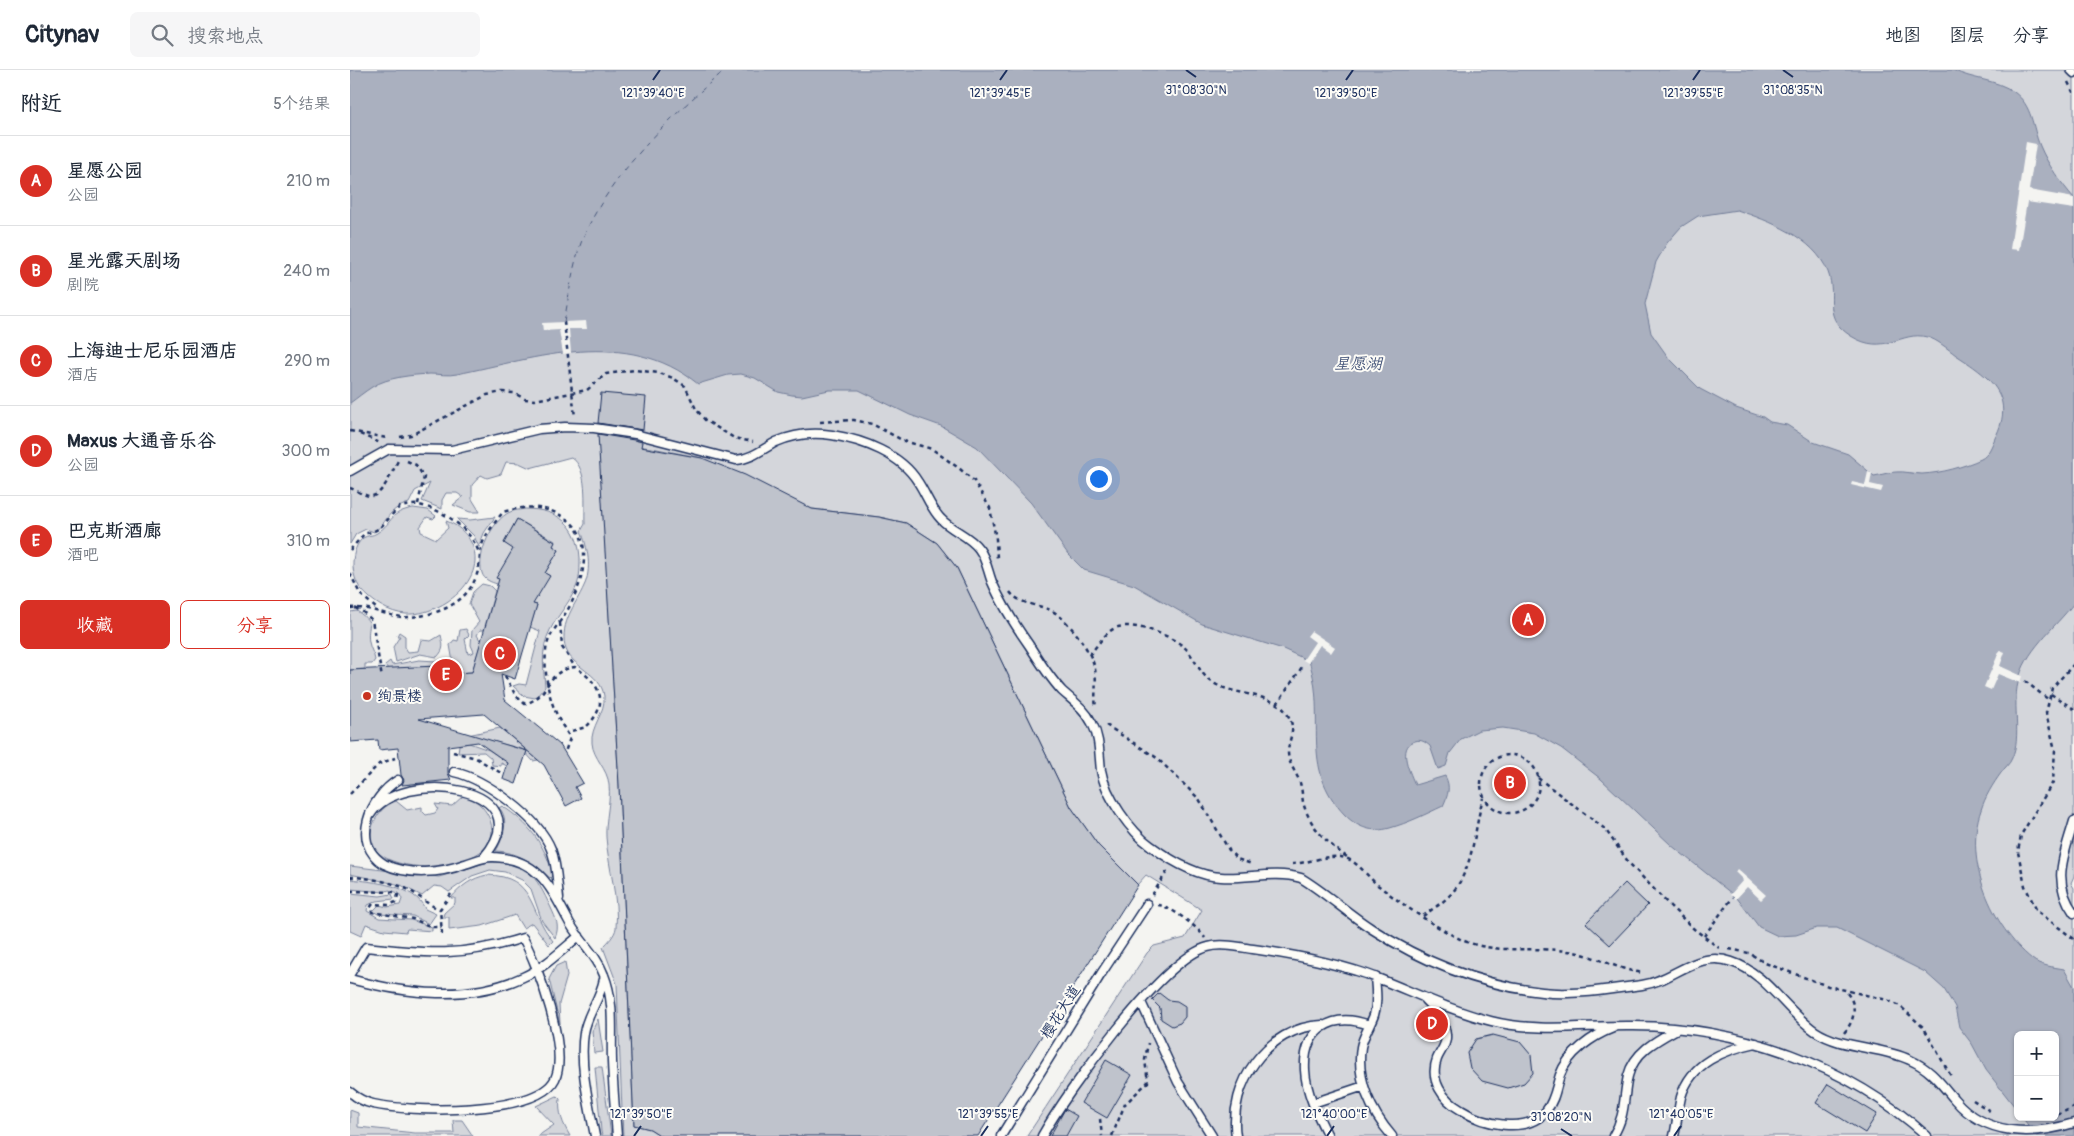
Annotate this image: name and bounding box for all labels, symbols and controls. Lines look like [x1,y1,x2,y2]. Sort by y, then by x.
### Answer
search box [130,12,480,57]
text: Citynav [25,20,100,49]
icon: search [148,21,176,49]
text: 搜索地点 [188,24,264,48]
text: 地图 [1885,24,1921,47]
text: 图层 [1949,24,1985,47]
text: 分享 [2013,24,2049,47]
text: 31°08'30"N [1165,83,1227,98]
text: 31°08'35"N [1763,83,1823,98]
text: 121°39'40"E [622,86,684,101]
text: 121°39'45"E [969,86,1031,101]
text: 121°39'50"E [1315,86,1377,101]
text: 121°39'55"E [1663,86,1723,101]
text: 附近 [20,90,62,117]
text: 5个结果 [273,94,330,114]
text: 星愿公园 [67,159,143,183]
text: A [31,171,41,191]
text: 210 m [286,171,330,191]
text: 公园 [67,185,99,205]
text: 星光露天剧场 [67,249,181,273]
text: B [31,261,41,281]
text: 240 m [283,261,330,281]
text: 剧院 [67,275,99,295]
text: 上海迪士尼乐园酒店 [67,339,238,363]
text: C [31,351,41,371]
text: 290 m [284,351,330,371]
water label: 星愿湖 [1334,354,1384,374]
text: 酒店 [67,365,99,385]
text: Maxus 大通音乐谷 [67,429,216,453]
text: D [31,441,41,461]
text: 300 m [282,441,330,461]
text: 公园 [67,455,99,475]
your location [1086,466,1112,492]
text: 巴克斯酒廊 [67,519,162,543]
text: E [32,531,40,551]
text: 310 m [286,531,330,551]
text: 酒吧 [67,545,99,565]
button: 收藏 [20,600,170,649]
button: 分享 [180,600,330,649]
pin: A [1512,601,1544,639]
pin: C [484,635,516,673]
pin: E [430,656,462,694]
place label: 绚景楼 [377,687,422,706]
marker: 绚景楼 [361,690,373,702]
pin: B [1494,764,1526,802]
street label: 樱花大道 [1037,982,1085,1042]
pin: D [1416,1005,1448,1043]
map controls [2014,1031,2059,1121]
button: + [2014,1031,2059,1076]
button: − [2014,1076,2059,1121]
text: 121°39'50"E [610,1107,672,1122]
text: 121°39'55"E [958,1107,1018,1122]
text: 121°40'00"E [1301,1107,1367,1122]
text: 121°40'05"E [1649,1107,1713,1122]
text: 31°08'20"N [1530,1110,1592,1125]

